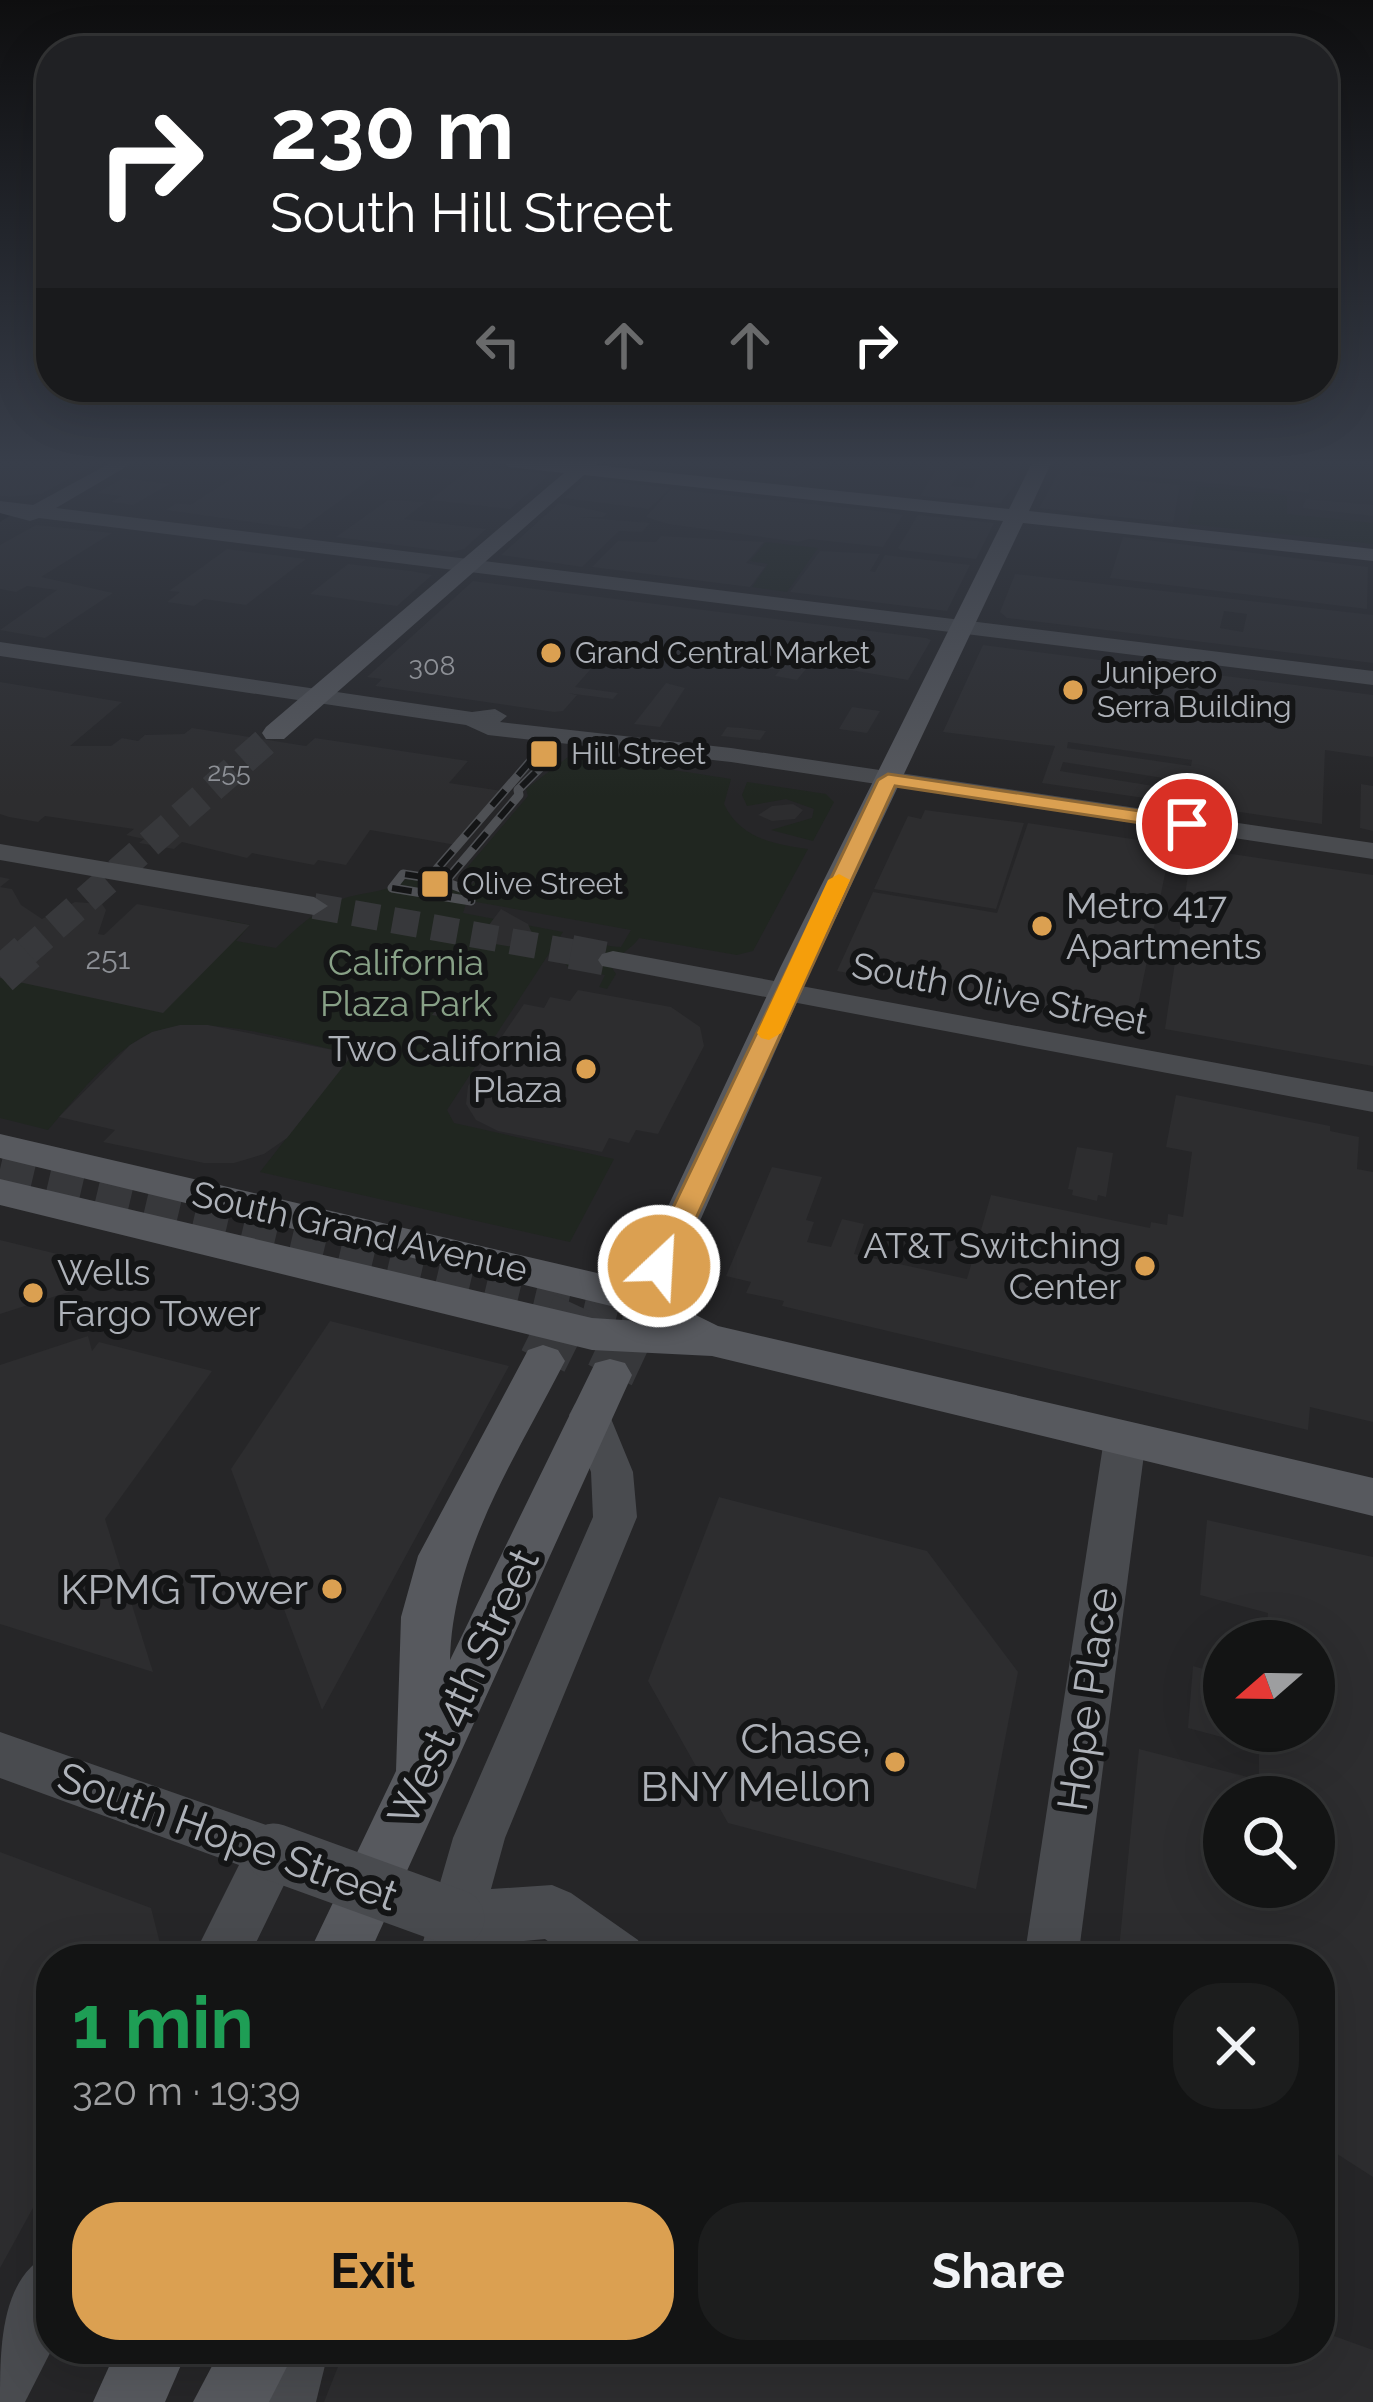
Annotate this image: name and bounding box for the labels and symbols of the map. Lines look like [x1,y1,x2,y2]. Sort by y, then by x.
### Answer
place label: Grand Central Market [575,635,870,670]
marker: Grand Central Market [538,640,564,666]
house number: 308 [409,650,455,681]
place label: Junipero Serra Building [1097,655,1292,724]
marker: Junipero Serra Building [1060,677,1086,703]
place label: Hill Street [571,736,706,771]
marker: Hill Street [528,738,560,770]
house number: 255 [207,756,251,787]
pin [1136,773,1238,875]
place label: Olive Street [462,866,623,901]
marker: Olive Street [419,868,451,900]
place label: Metro 417 Apartments [1066,884,1261,967]
marker: Metro 417 Apartments [1029,913,1055,939]
house number: 251 [86,941,131,976]
park label: California Plaza Park [320,941,492,1024]
street label: South Olive Street [849,944,1151,1042]
place label: Two California Plaza [328,1027,562,1110]
marker: Two California Plaza [573,1056,599,1082]
street label: South Grand Avenue [188,1172,532,1290]
position arrow [596,1203,722,1329]
place label: AT&T Switching Center [863,1224,1121,1307]
place label: Wells Fargo Tower [57,1251,261,1334]
marker: AT&T Switching Center [1132,1253,1158,1279]
marker: Wells Fargo Tower [20,1280,46,1306]
street label: West 4th Street [378,1541,549,1833]
place label: KPMG Tower [61,1565,308,1614]
marker: KPMG Tower [319,1576,345,1602]
street label: Hope Place [1048,1584,1127,1814]
north arrow [1203,1620,1335,1752]
place label: Chase, BNY Mellon [641,1714,871,1811]
marker: Chase, BNY Mellon [882,1749,908,1775]
street label: South Hope Street [51,1752,404,1921]

